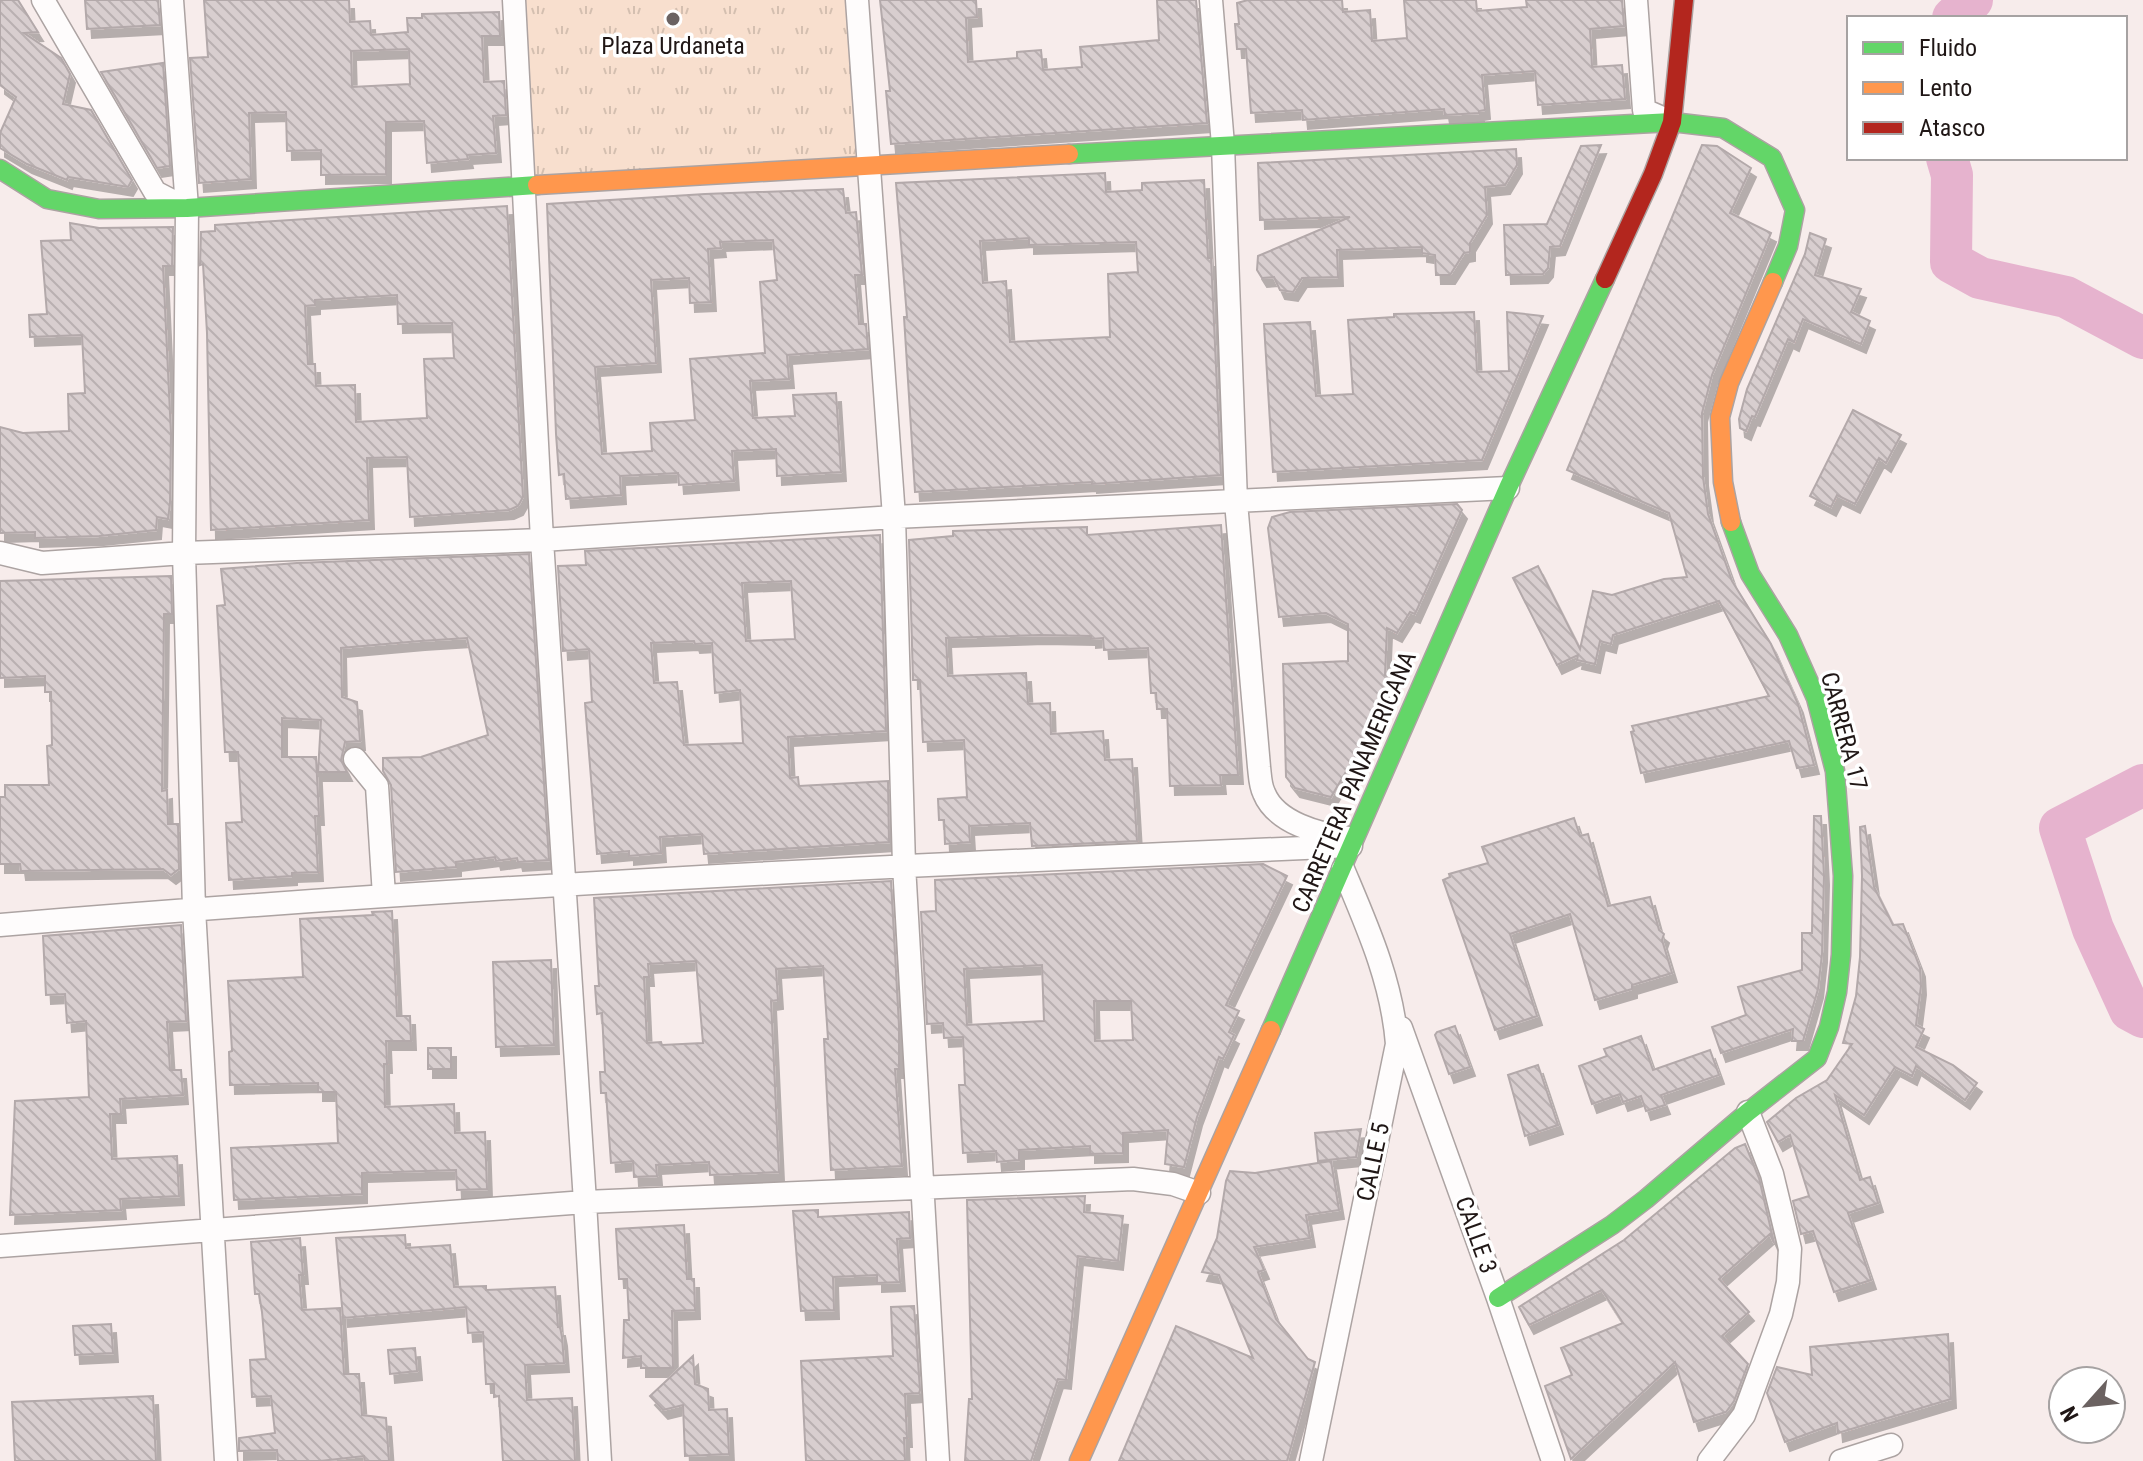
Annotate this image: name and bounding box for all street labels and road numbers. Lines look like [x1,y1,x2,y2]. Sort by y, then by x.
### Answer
street label: CARRETERA PANAMERICANA [1286,647,1422,917]
street label: CARRERA 17 [1815,669,1873,793]
street label: CALLE 5 [1351,1120,1395,1204]
street label: CALLE 3 [1449,1193,1503,1277]

